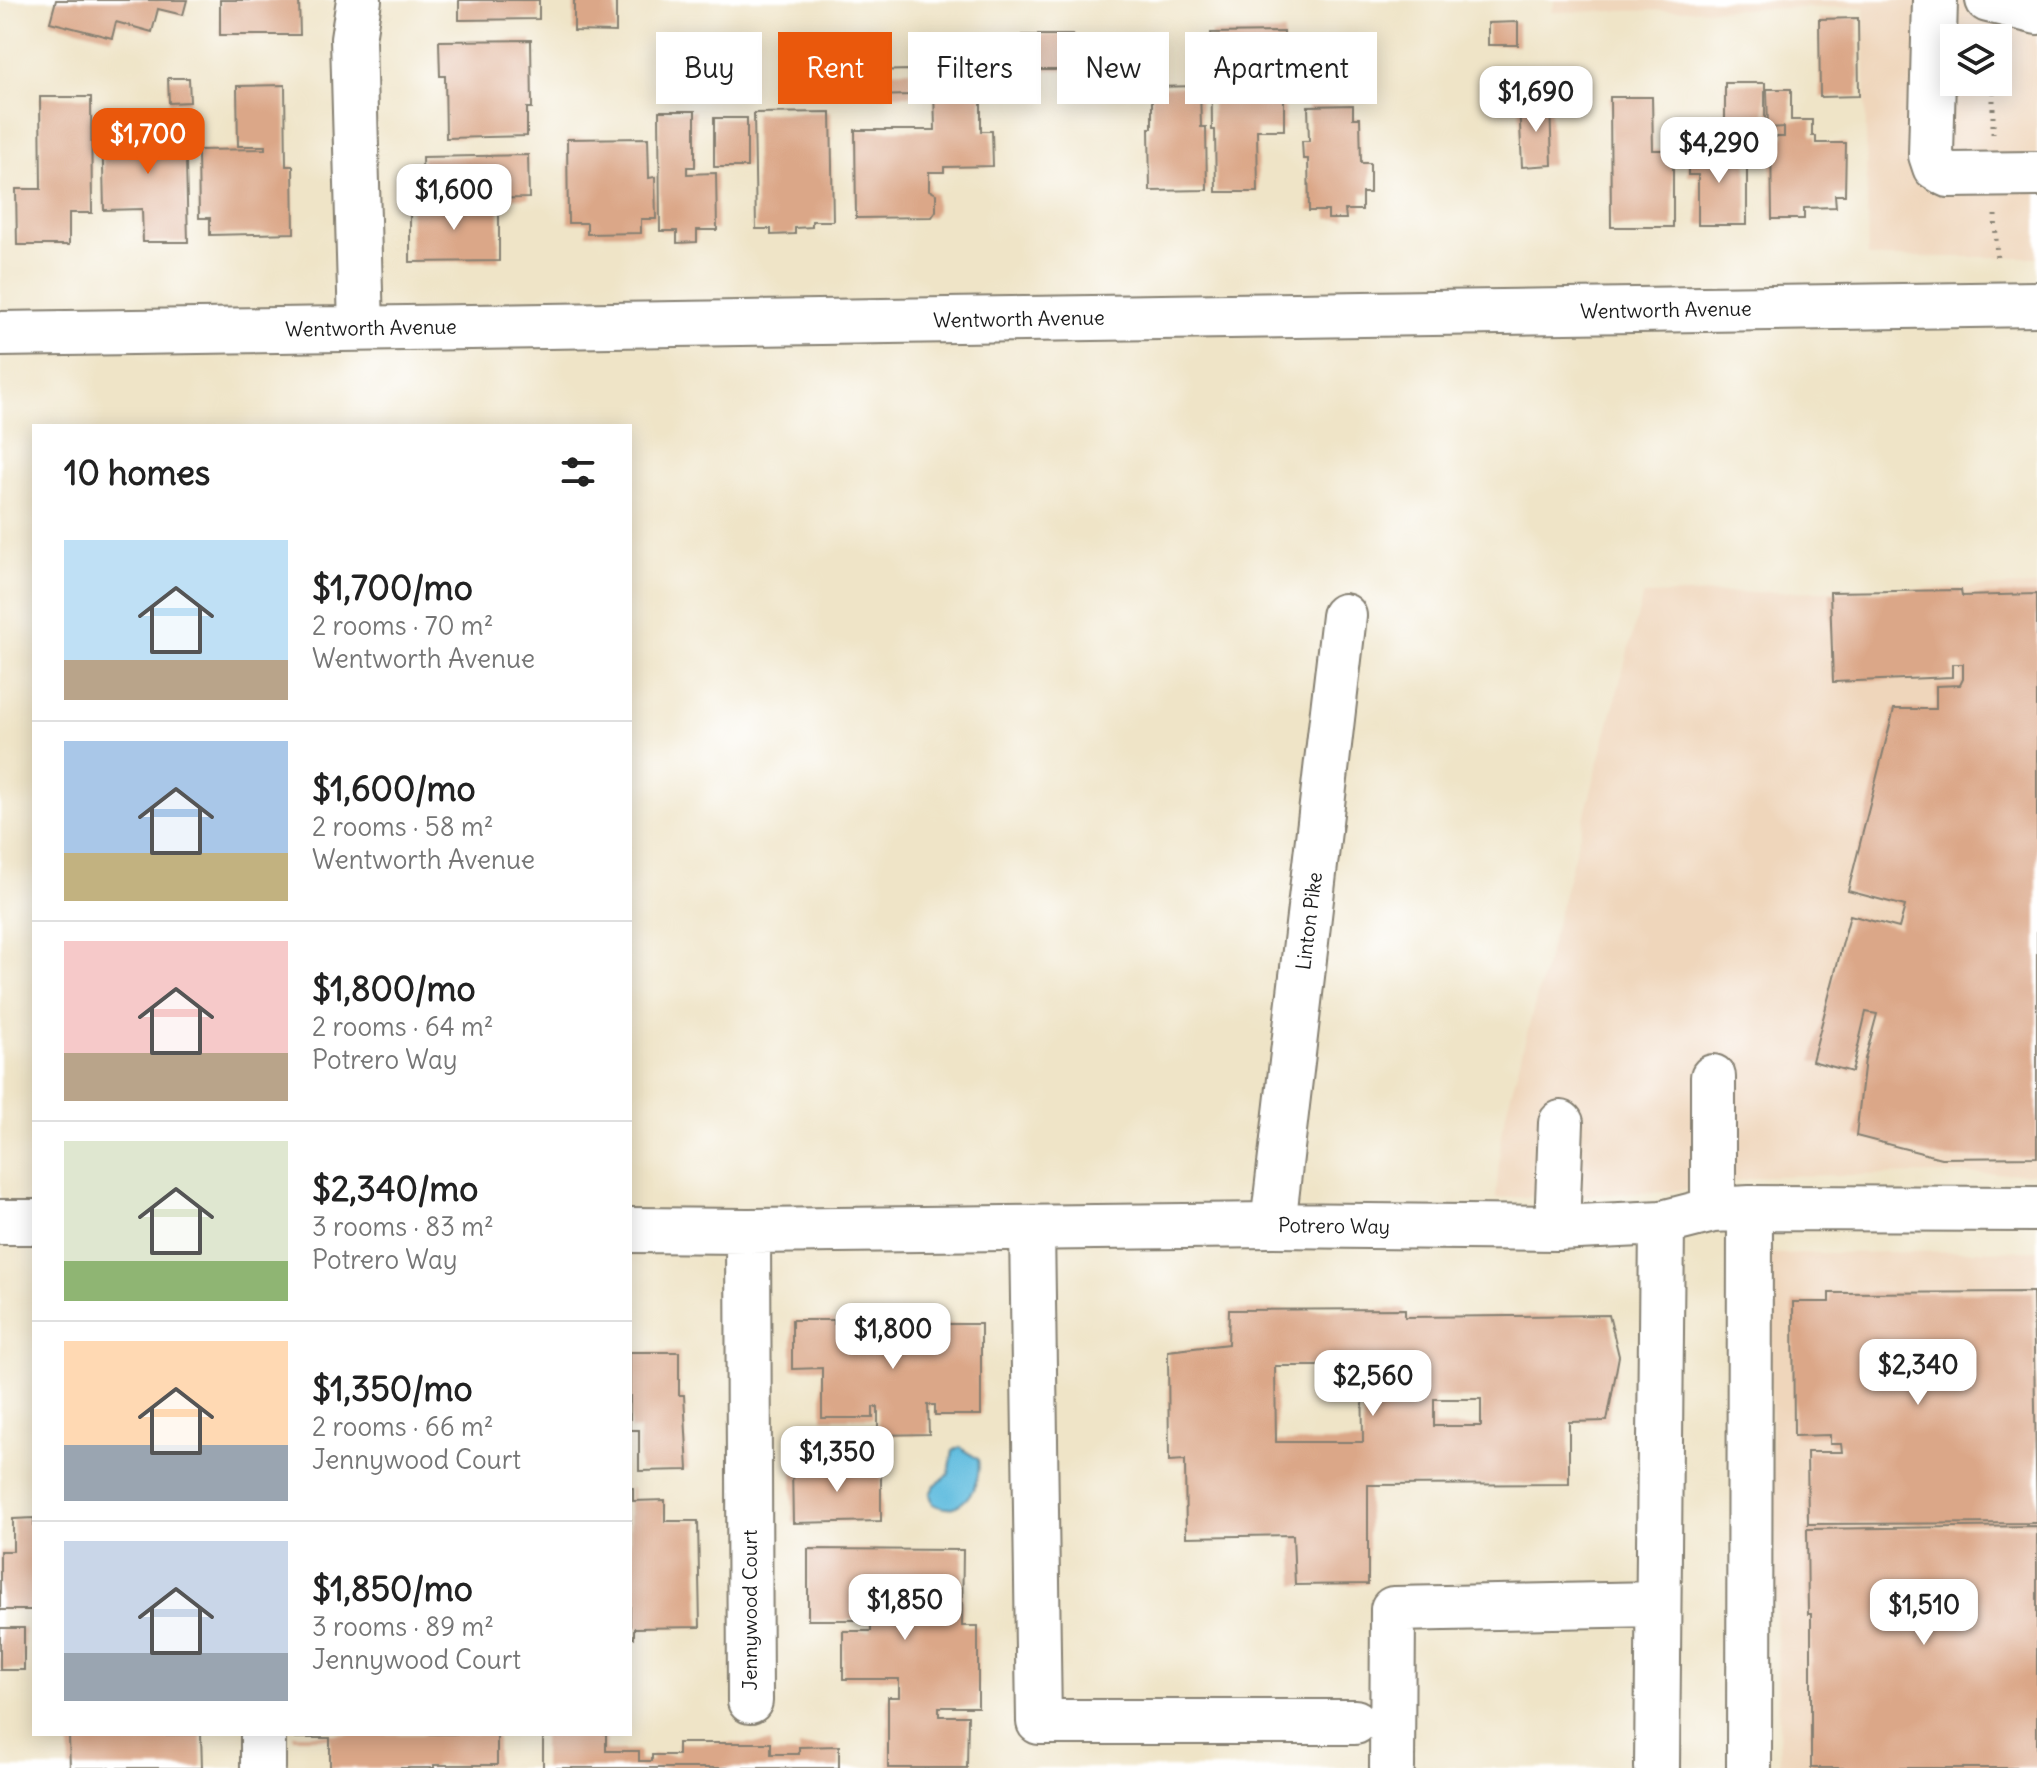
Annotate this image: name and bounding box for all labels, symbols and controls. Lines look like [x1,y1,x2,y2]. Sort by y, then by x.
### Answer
map controls [1940,24,2012,96]
button: layers [1940,24,2012,96]
chip: Buy [656,32,762,104]
chip: Rent [778,32,892,104]
chip: Filters [908,32,1041,104]
chip: New [1057,32,1169,104]
chip: Apartment [1185,32,1377,104]
pin: $1,690 [1471,66,1601,134]
text: $1,690 [1498,75,1574,108]
pin: $1,700 [83,108,213,176]
text: $1,700 [110,117,186,150]
pin: $4,290 [1654,117,1784,185]
text: $4,290 [1678,126,1760,159]
pin: $1,600 [389,164,519,232]
text: $1,600 [415,173,493,206]
street label: Wentworth Avenue [1580,296,1752,323]
street label: Wentworth Avenue [933,305,1105,332]
street label: Wentworth Avenue [285,314,457,341]
icon: filters [556,450,600,494]
text: 10 homes [64,451,210,494]
text: $1,700/mo [312,566,473,609]
icon: home [128,572,224,668]
text: 2 rooms · 70 m² [312,609,493,642]
text: Wentworth Avenue [312,642,535,675]
text: $1,600/mo [312,767,476,810]
icon: home [128,773,224,869]
text: 2 rooms · 58 m² [312,810,493,843]
text: Wentworth Avenue [312,843,535,876]
street label: Linton Pike [1290,871,1327,971]
text: $1,800/mo [312,967,476,1010]
icon: home [128,973,224,1069]
text: 2 rooms · 64 m² [312,1010,494,1043]
text: Potrero Way [312,1043,458,1076]
text: $2,340/mo [312,1167,478,1210]
icon: home [128,1173,224,1269]
text: 3 rooms · 83 m² [312,1210,494,1243]
street label: Potrero Way [1278,1212,1390,1239]
text: Potrero Way [312,1243,458,1276]
pin: $1,800 [828,1303,958,1371]
text: $1,800 [854,1312,932,1345]
pin: $2,340 [1853,1339,1983,1407]
text: $2,340 [1877,1348,1959,1381]
pin: $2,560 [1308,1350,1438,1418]
text: $2,560 [1332,1359,1414,1392]
text: $1,350/mo [312,1367,473,1410]
icon: home [128,1373,224,1469]
text: 2 rooms · 66 m² [312,1410,494,1443]
pin: $1,350 [772,1426,902,1494]
text: $1,350 [799,1435,875,1468]
text: Jennywood Court [312,1443,521,1476]
street label: Jennywood Court [737,1529,762,1690]
text: $1,850/mo [312,1567,473,1610]
icon: home [128,1573,224,1669]
pin: $1,850 [840,1574,970,1642]
pin: $1,510 [1859,1579,1989,1647]
text: $1,850 [867,1583,943,1616]
text: $1,510 [1888,1588,1960,1621]
text: 3 rooms · 89 m² [312,1610,494,1643]
text: Jennywood Court [312,1643,521,1676]

